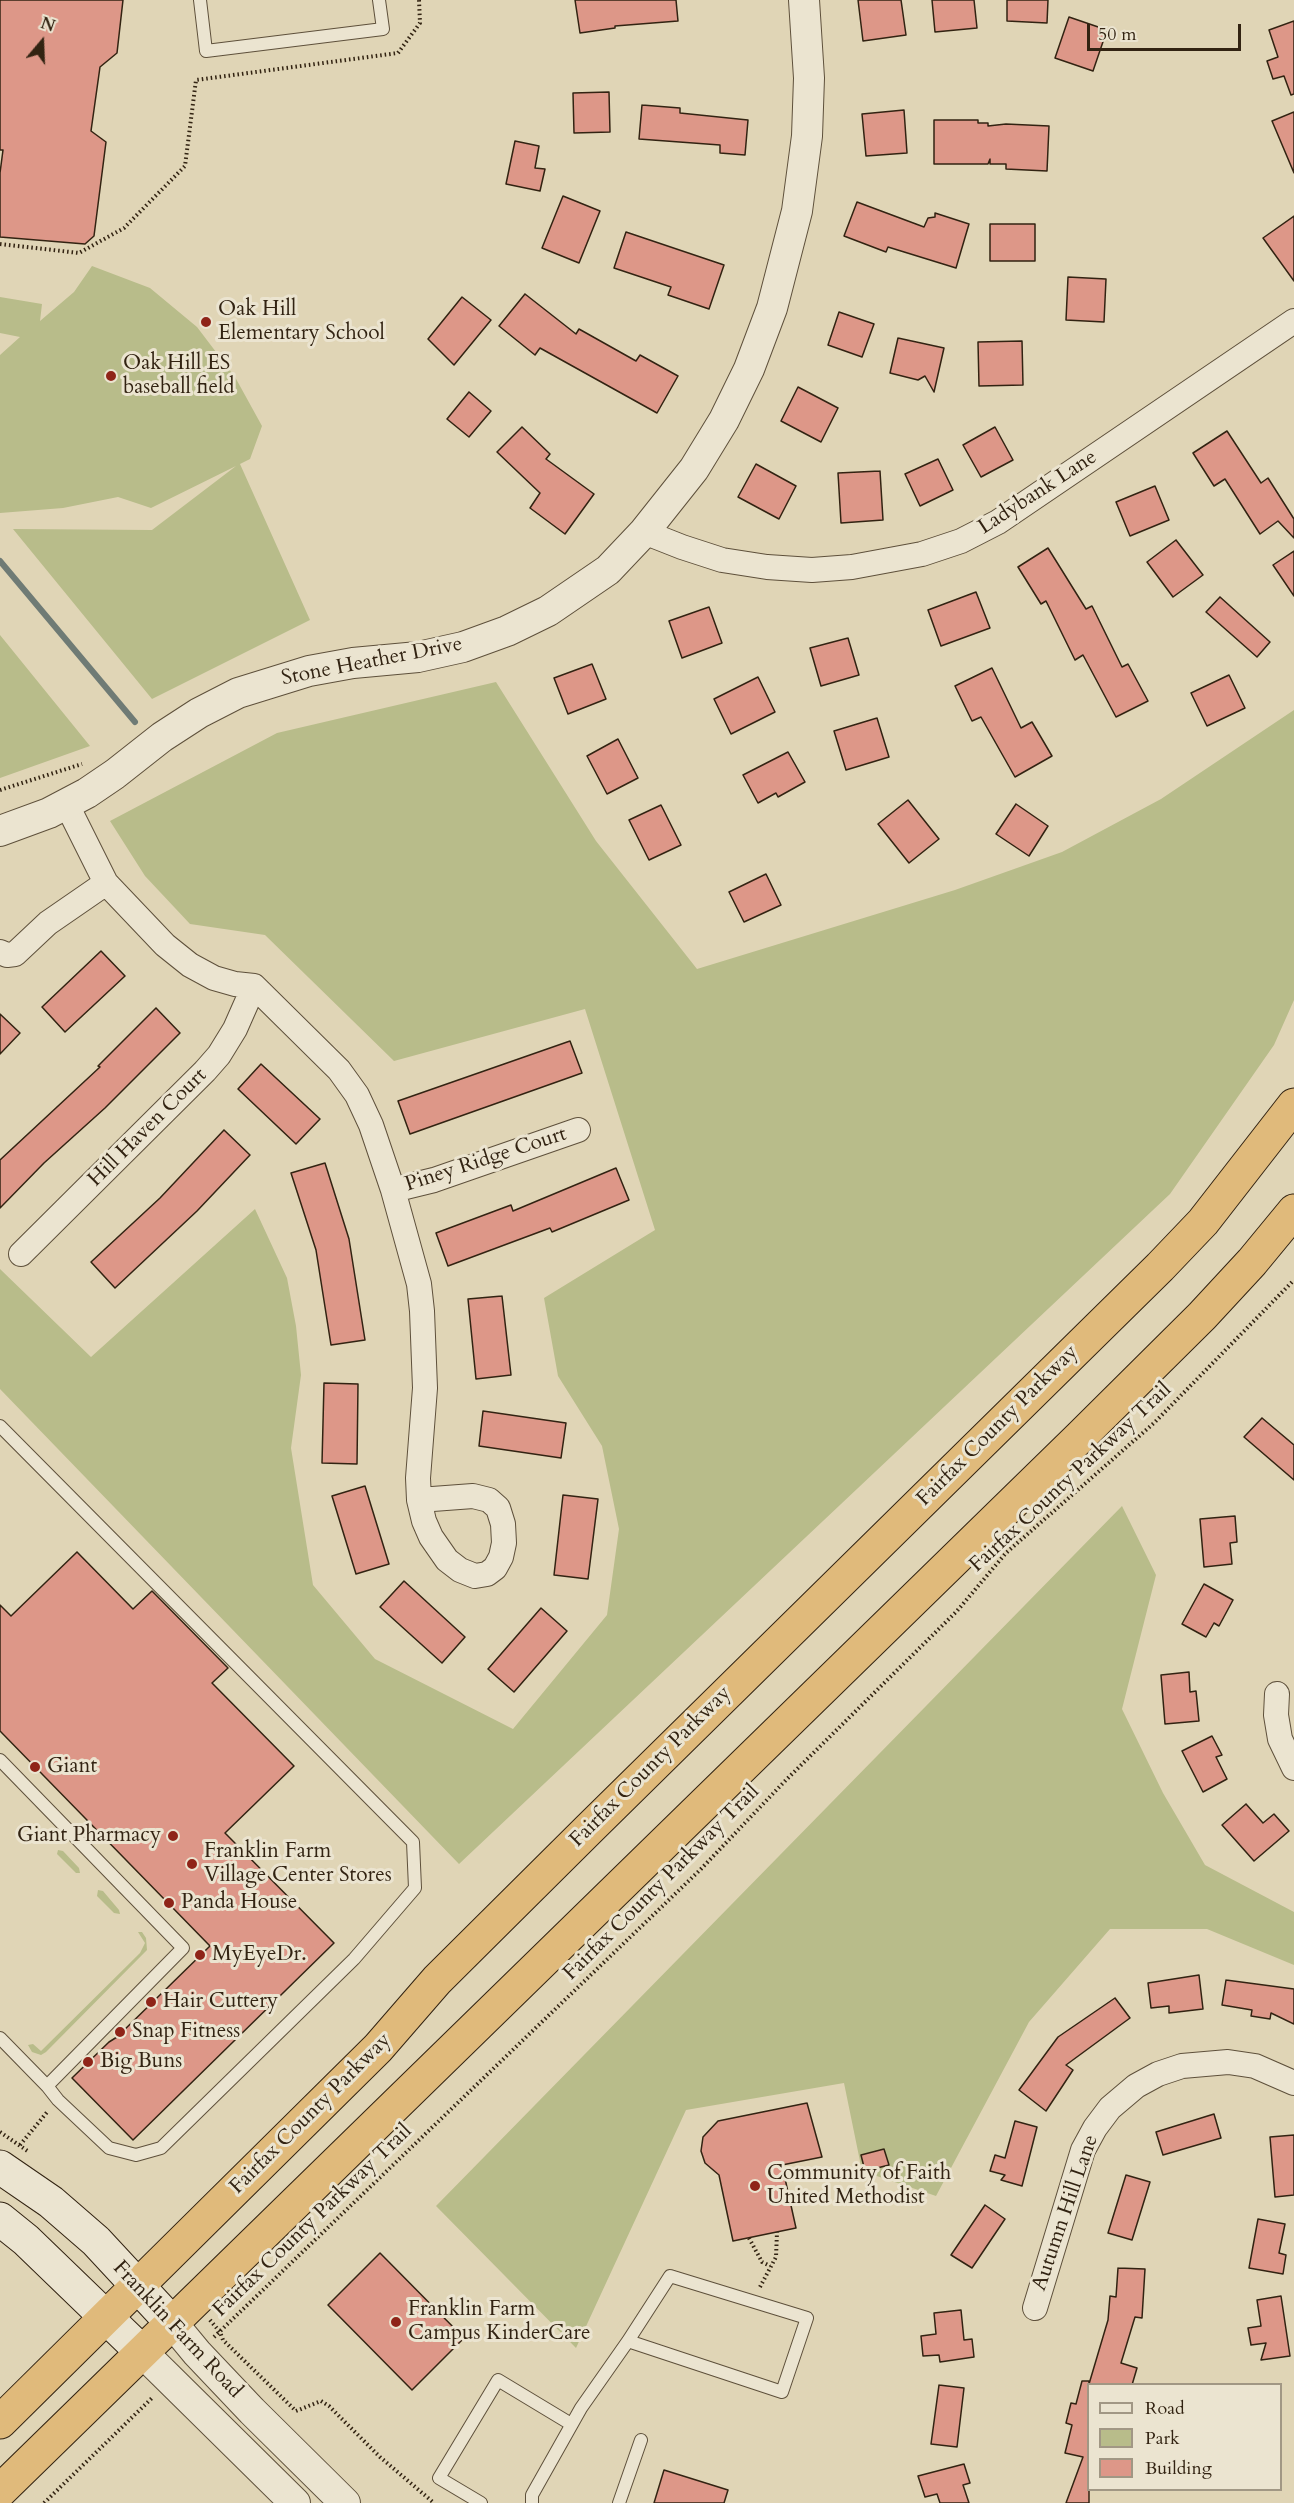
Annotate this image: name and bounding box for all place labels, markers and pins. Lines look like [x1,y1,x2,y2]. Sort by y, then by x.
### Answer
place label: Oak Hill Elementary School [218,297,385,347]
marker: Oak Hill Elementary School [199,315,213,329]
place label: Oak Hill ES baseball field [123,351,234,401]
marker: Oak Hill ES baseball field [104,369,118,383]
place label: Giant [47,1754,97,1780]
marker: Giant [28,1760,42,1774]
place label: Giant Pharmacy [17,1823,161,1849]
marker: Giant Pharmacy [166,1829,180,1843]
place label: Franklin Farm Village Center Stores [204,1839,392,1889]
marker: Franklin Farm Village Center Stores [185,1857,199,1871]
place label: Panda House [181,1890,297,1916]
marker: Panda House [162,1896,176,1910]
place label: MyEyeDr. [212,1942,307,1968]
marker: MyEyeDr. [193,1948,207,1962]
place label: Hair Cuttery [163,1989,278,2015]
marker: Hair Cuttery [144,1995,158,2009]
place label: Snap Fitness [132,2019,240,2045]
marker: Snap Fitness [113,2025,127,2039]
place label: Big Buns [100,2049,182,2075]
marker: Big Buns [81,2055,95,2069]
place label: Community of Faith United Methodist [767,2161,951,2211]
marker: Community of Faith United Methodist [748,2179,762,2193]
place label: Franklin Farm Campus KinderCare [408,2297,590,2347]
marker: Franklin Farm Campus KinderCare [389,2315,403,2329]

